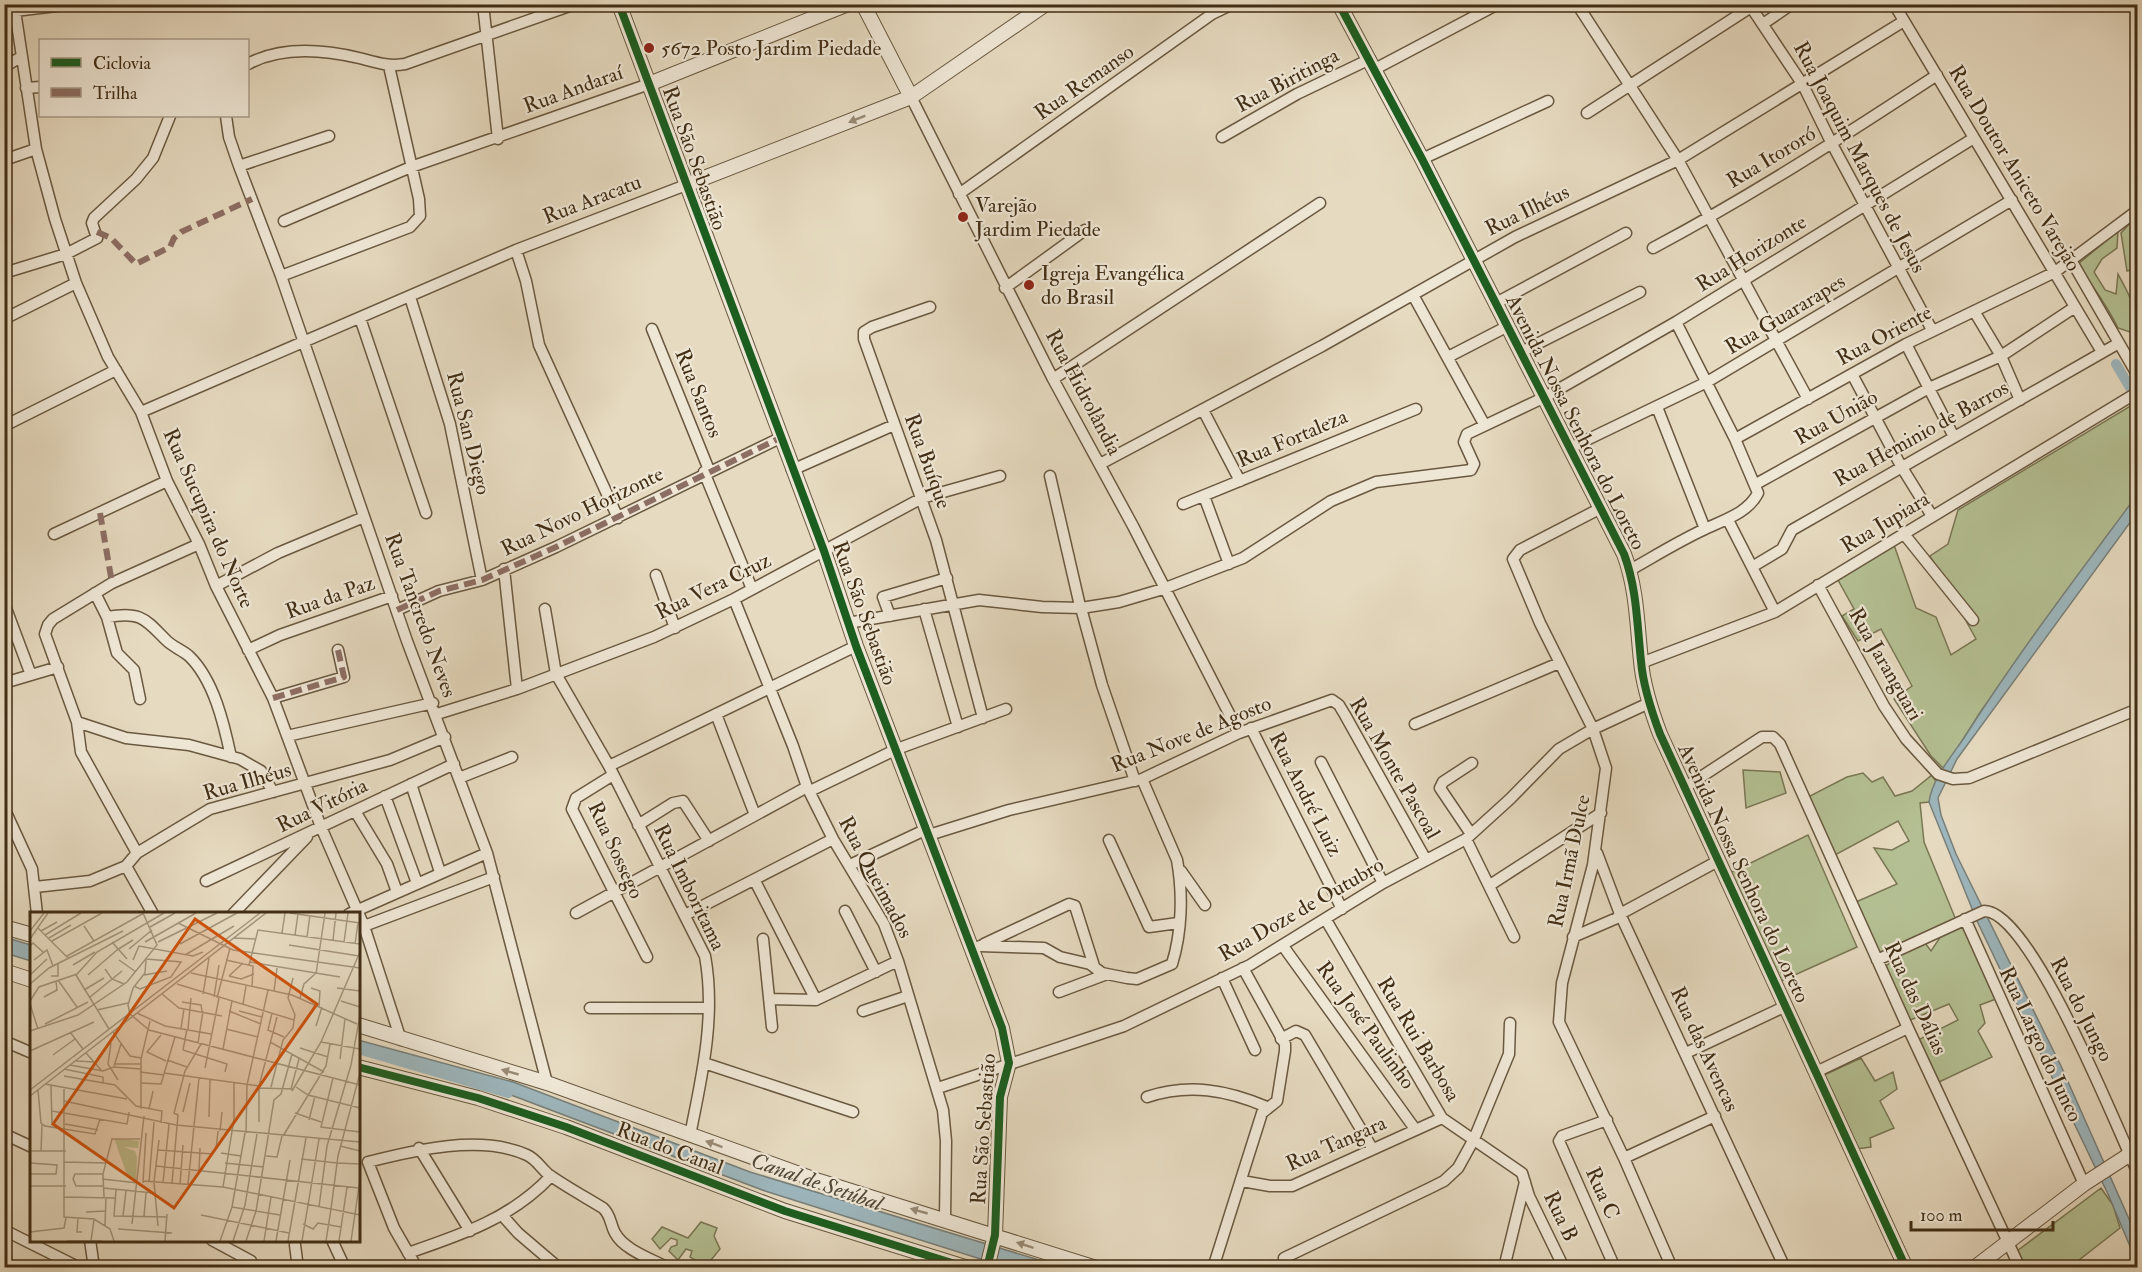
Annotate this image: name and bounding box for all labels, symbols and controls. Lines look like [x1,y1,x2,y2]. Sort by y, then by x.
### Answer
place label: 5672 Posto Jardim Piedade [661,35,882,62]
street label: Rua Joaquim Marques de Jesus [1787,37,1932,278]
street label: Rua Remanso [1029,38,1139,127]
legend [39,39,249,117]
marker: 5672 Posto Jardim Piedade [642,41,656,55]
street label: Rua Biritinga [1231,42,1344,119]
text: Ciclovia [93,52,152,75]
street label: Rua Andaraí [520,59,628,120]
street label: Rua Doutor Aniceto Varejão [1942,60,2087,276]
text: Trilha [93,82,138,105]
street label: Rua São Sebastião [656,82,733,234]
one-way arrow [848,115,866,124]
street label: Rua Itororó [1722,120,1821,195]
street label: Rua Aracatu [539,168,645,231]
street label: Rua Ilhéus [1481,178,1574,242]
place label: Varejão Jardim Piedade [974,192,1101,243]
street label: Rua Horizonte [1691,209,1812,298]
marker: Varejão Jardim Piedade [956,210,970,224]
place label: Igreja Evangélica do Brasil [1041,260,1185,311]
street label: Rua Guararapes [1720,268,1850,361]
marker: Igreja Evangélica do Brasil [1022,278,1036,292]
street label: Avenida Nossa Senhora do Loreto [1499,289,1652,554]
street label: Rua Oriente [1832,299,1937,372]
street label: Rua Hidrolândia [1039,325,1128,460]
street label: Rua Santos [668,345,729,442]
street label: Rua San Diego [440,369,497,498]
street label: Rua Heminio de Barros [1829,374,2014,493]
street label: Rua União [1790,384,1883,451]
street label: Rua Fortaleza [1233,403,1352,474]
street label: Rua Buíque [898,410,957,513]
street label: Rua Sucupira do Norte [157,424,260,613]
street label: Rua Novo Horizonte [497,460,668,562]
street label: Rua Jupiara [1836,485,1935,559]
street label: Rua Tancredo Neves [378,529,463,701]
street label: Rua São Sebastião [826,537,903,689]
street label: Rua Vera Cruz [651,547,776,626]
street label: Rua da Paz [282,570,378,625]
street label: Rua Jaranguari [1842,603,1929,726]
street label: Rua Nove de Agosto [1107,690,1275,779]
street label: Rua Monte Pascoal [1343,692,1446,845]
street label: Rua André Luiz [1263,728,1348,861]
street label: Avenida Nossa Senhora do Loreto [1671,738,1816,1007]
street label: Rua Ilhéus [200,756,294,807]
street label: Rua Vitória [272,772,372,839]
street label: Rua Irmã Dulce [1542,792,1597,930]
street label: Rua Sossego [581,797,650,903]
street label: Rua Queimados [832,812,919,943]
street label: Rua Imboritama [647,820,732,955]
street label: Rua Doze de Outubro [1214,851,1389,968]
inset map [30,912,360,1242]
street label: Rua das Dálias [1878,937,1954,1059]
street label: Rua do Jungo [2044,952,2119,1066]
street label: Rua José Paulinho [1310,956,1421,1095]
street label: Rua Largo do Junco [1993,962,2088,1126]
street label: Rua Rui Barbosa [1371,972,1467,1107]
street label: Rua das Avencas [1664,982,1745,1116]
street label: Rua São Sebastião [965,1053,1002,1205]
one-way arrow [501,1067,519,1077]
street label: Rua Tangara [1282,1109,1391,1178]
street label: Rua do Canal [613,1116,728,1181]
one-way arrow [705,1138,723,1148]
water label: Canal de Setúbal [747,1146,888,1218]
street label: Rua C [1579,1163,1626,1223]
street label: Rua B [1537,1187,1584,1246]
scale bar [1911,1194,2054,1232]
text: 100 m [1920,1204,1963,1227]
one-way arrow [910,1206,928,1215]
one-way arrow [1016,1239,1034,1249]

